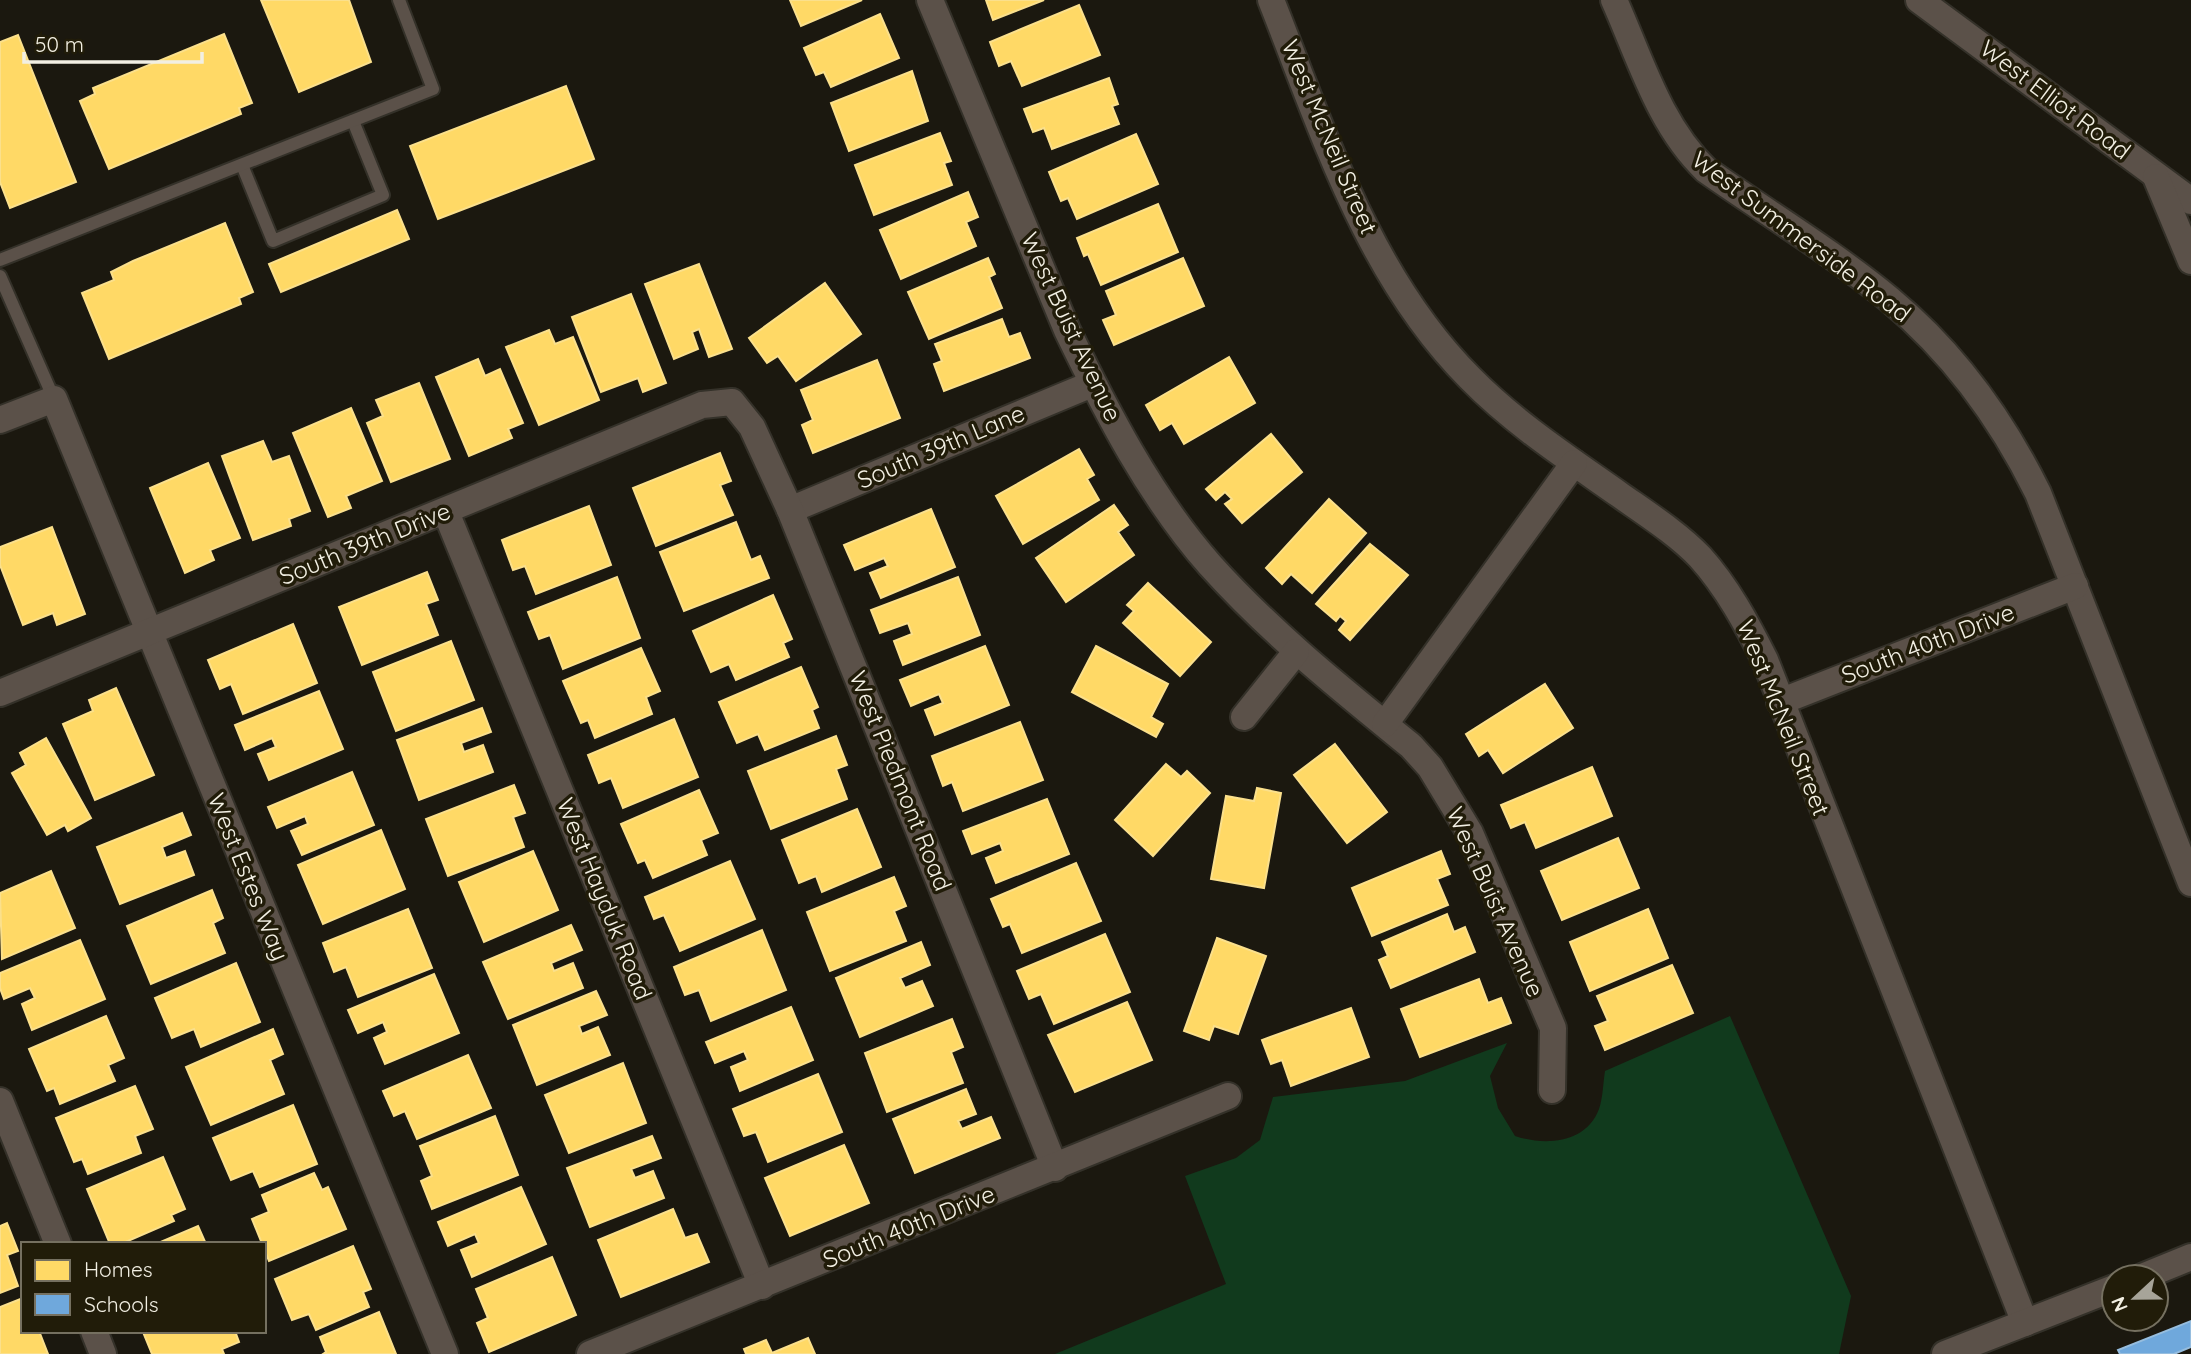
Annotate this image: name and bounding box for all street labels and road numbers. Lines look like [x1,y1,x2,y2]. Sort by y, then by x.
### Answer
street label: West Elliot Road [1974,33,2137,166]
street label: West McNeil Street [1275,35,1384,238]
street label: West Summerside Road [1686,144,1917,328]
street label: West Buist Avenue [1015,227,1129,426]
street label: South 39th Lane [852,397,1029,495]
street label: South 39th Drive [275,495,455,591]
street label: South 40th Drive [1837,596,2018,690]
street label: West McNeil Street [1731,615,1837,820]
street label: West Piedmont Road [843,666,959,895]
street label: West Estes Way [202,789,296,965]
street label: West Hayduk Road [551,793,659,1004]
street label: West Buist Avenue [1441,802,1551,1001]
street label: South 40th Drive [818,1178,999,1274]

